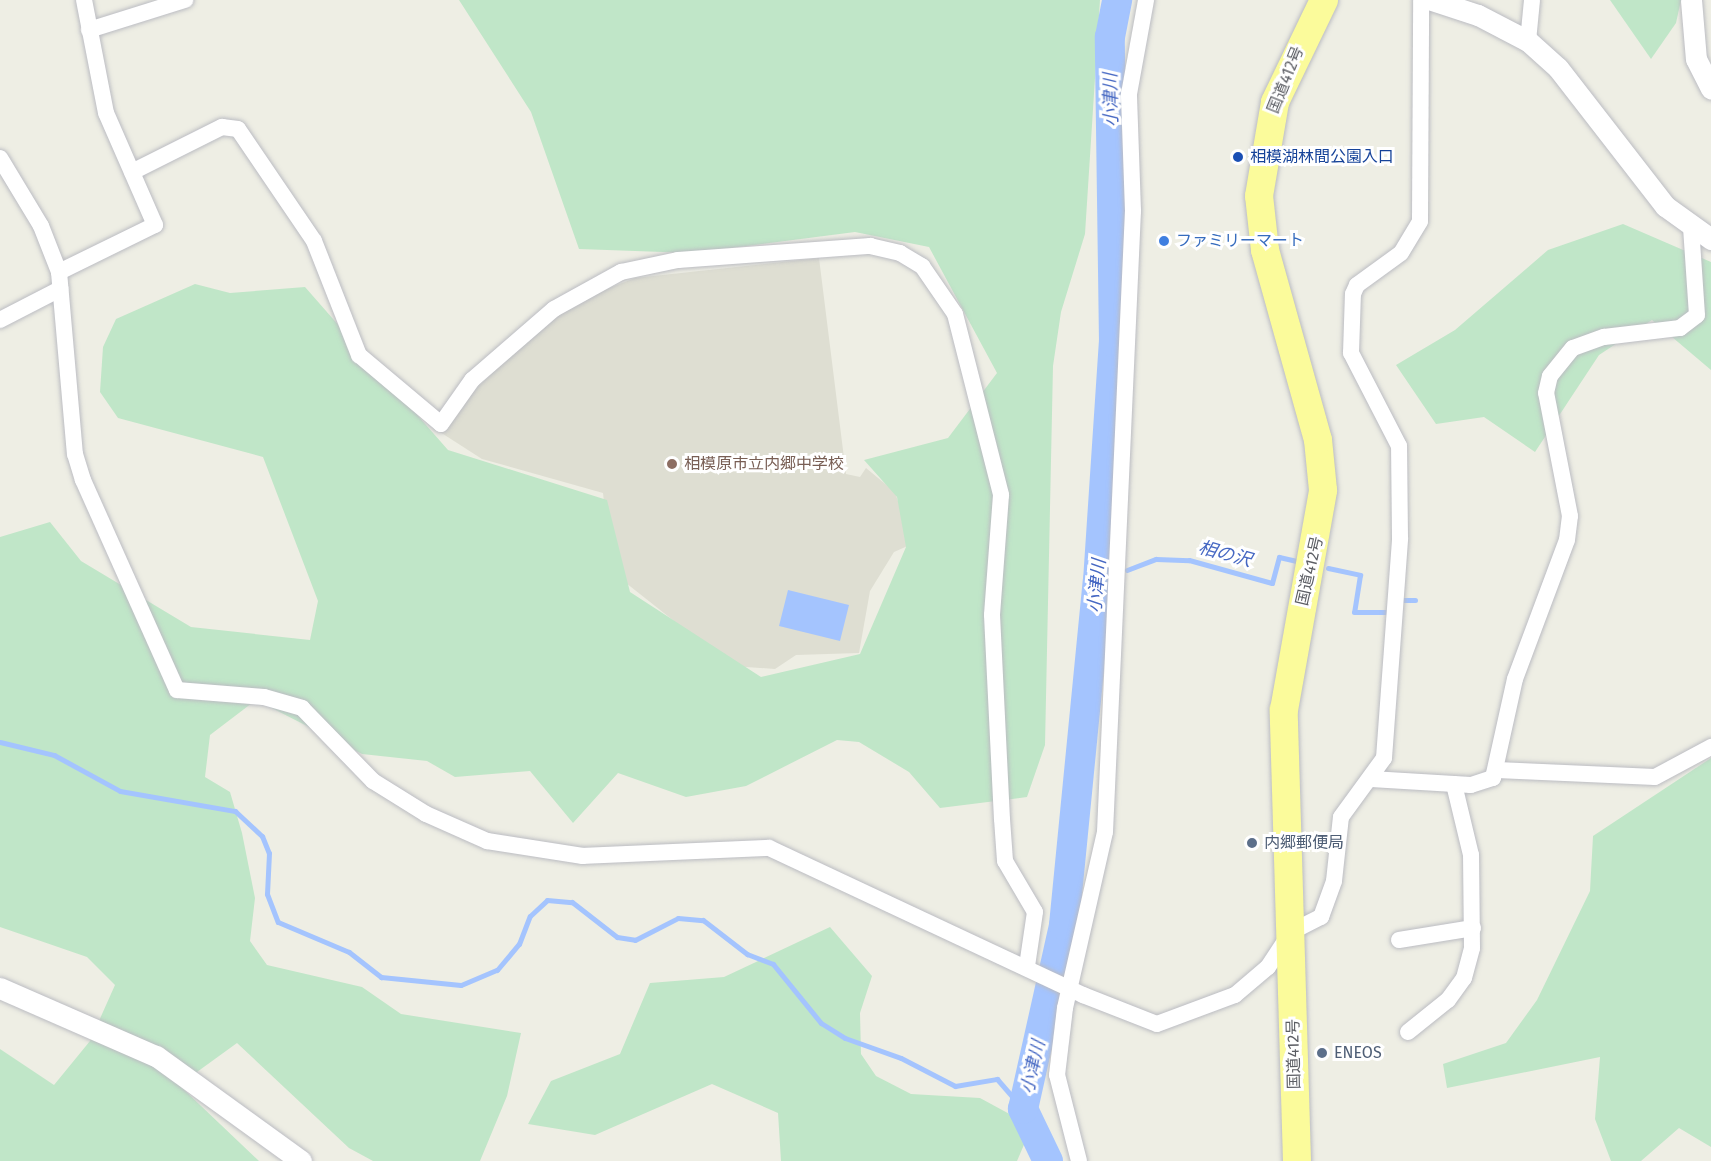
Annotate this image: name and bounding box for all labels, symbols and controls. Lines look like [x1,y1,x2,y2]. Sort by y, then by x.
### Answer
street label: 国道412号 [1264,44,1308,116]
water label: 小津川 [1100,73,1122,127]
place label: 相模湖林間公園入口 [1250,147,1394,167]
marker: 相模湖林間公園入口 [1231,150,1245,164]
place label: ファミリーマート [1176,231,1304,251]
marker: ファミリーマート [1157,234,1171,248]
place label: 相模原市立内郷中学校 [684,454,844,474]
marker: 相模原市立内郷中学校 [665,457,679,471]
street label: 国道412号 [1293,535,1327,607]
water label: 相の沢 [1196,537,1254,571]
water label: 小津川 [1084,558,1110,614]
place label: 内郷郵便局 [1264,833,1344,853]
marker: 内郷郵便局 [1245,836,1259,850]
street label: 国道412号 [1284,1019,1304,1089]
water label: 小津川 [1016,1038,1050,1096]
place label: ENEOS [1334,1043,1382,1063]
marker: ENEOS [1315,1046,1329,1060]

